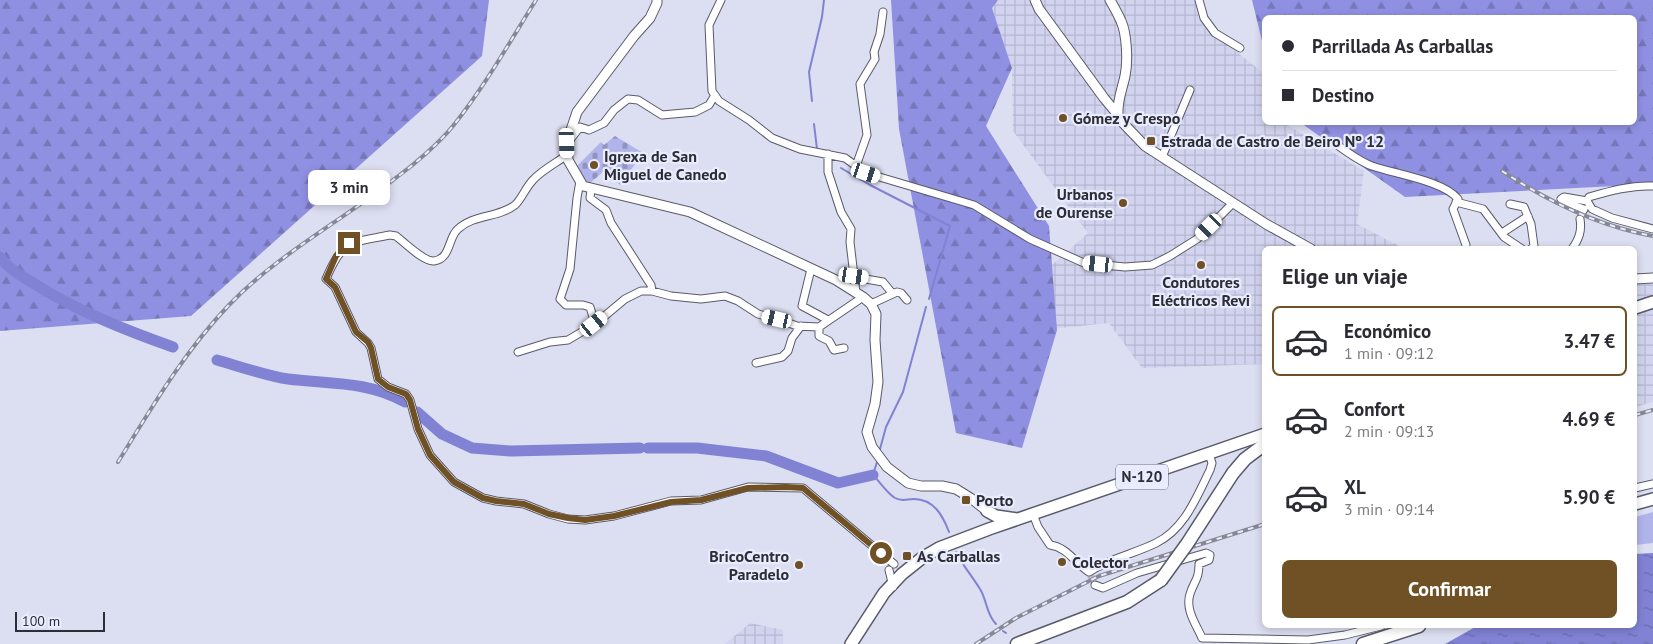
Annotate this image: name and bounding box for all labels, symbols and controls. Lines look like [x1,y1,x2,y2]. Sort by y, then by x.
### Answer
text: Parrillada As Carballas [1312,34,1493,58]
text: Destino [1312,83,1374,107]
place label: Gómez y Crespo [1073,108,1181,128]
marker: Gómez y Crespo [1057,112,1069,124]
car [558,128,575,158]
place label: Estrada de Castro de Beiro Nº 12 [1161,131,1384,151]
marker: Estrada de Castro de Beiro Nº 12 [1145,135,1157,147]
place label: Igrexa de San Miguel de Canedo [604,146,727,184]
marker: Igrexa de San Miguel de Canedo [588,159,600,171]
car [849,161,882,185]
callout: 3 min [308,170,390,206]
text: 3 min [329,177,369,197]
place label: Urbanos de Ourense [1036,184,1113,222]
marker: Urbanos de Ourense [1117,197,1129,209]
car [1193,211,1224,243]
route end [338,232,360,254]
car [1082,255,1113,273]
marker: Condutores Eléctricos Revi [1195,259,1207,271]
text: Elige un viaje [1282,262,1408,290]
car [838,266,869,286]
place label: Condutores Eléctricos Revi [1152,272,1250,310]
car [760,308,793,330]
car [577,309,610,339]
icon: car [1284,319,1329,364]
text: Económico [1344,319,1431,343]
text: 3.47 € [1563,329,1615,353]
text: 1 min · 09:12 [1344,343,1434,363]
icon: car [1284,397,1329,442]
text: Confort [1344,397,1405,421]
text: 4.69 € [1562,407,1615,431]
text: 2 min · 09:13 [1344,421,1434,441]
road number: N-120 [1116,464,1168,490]
icon: car [1284,475,1329,520]
text: XL [1344,475,1366,499]
text: 5.90 € [1562,485,1615,509]
place label: Porto [976,490,1014,510]
marker: Porto [960,494,972,506]
text: 3 min · 09:14 [1344,499,1434,519]
route start [870,542,892,564]
place label: BricoCentro Paradelo [709,546,789,584]
place label: As Carballas [917,546,1000,566]
marker: As Carballas [901,550,913,562]
place label: Colector [1072,552,1129,572]
marker: Colector [1056,556,1068,568]
marker: BricoCentro Paradelo [793,559,805,571]
button: Confirmar [1282,560,1617,618]
scale bar [15,609,105,632]
text: 100 m [22,612,60,630]

